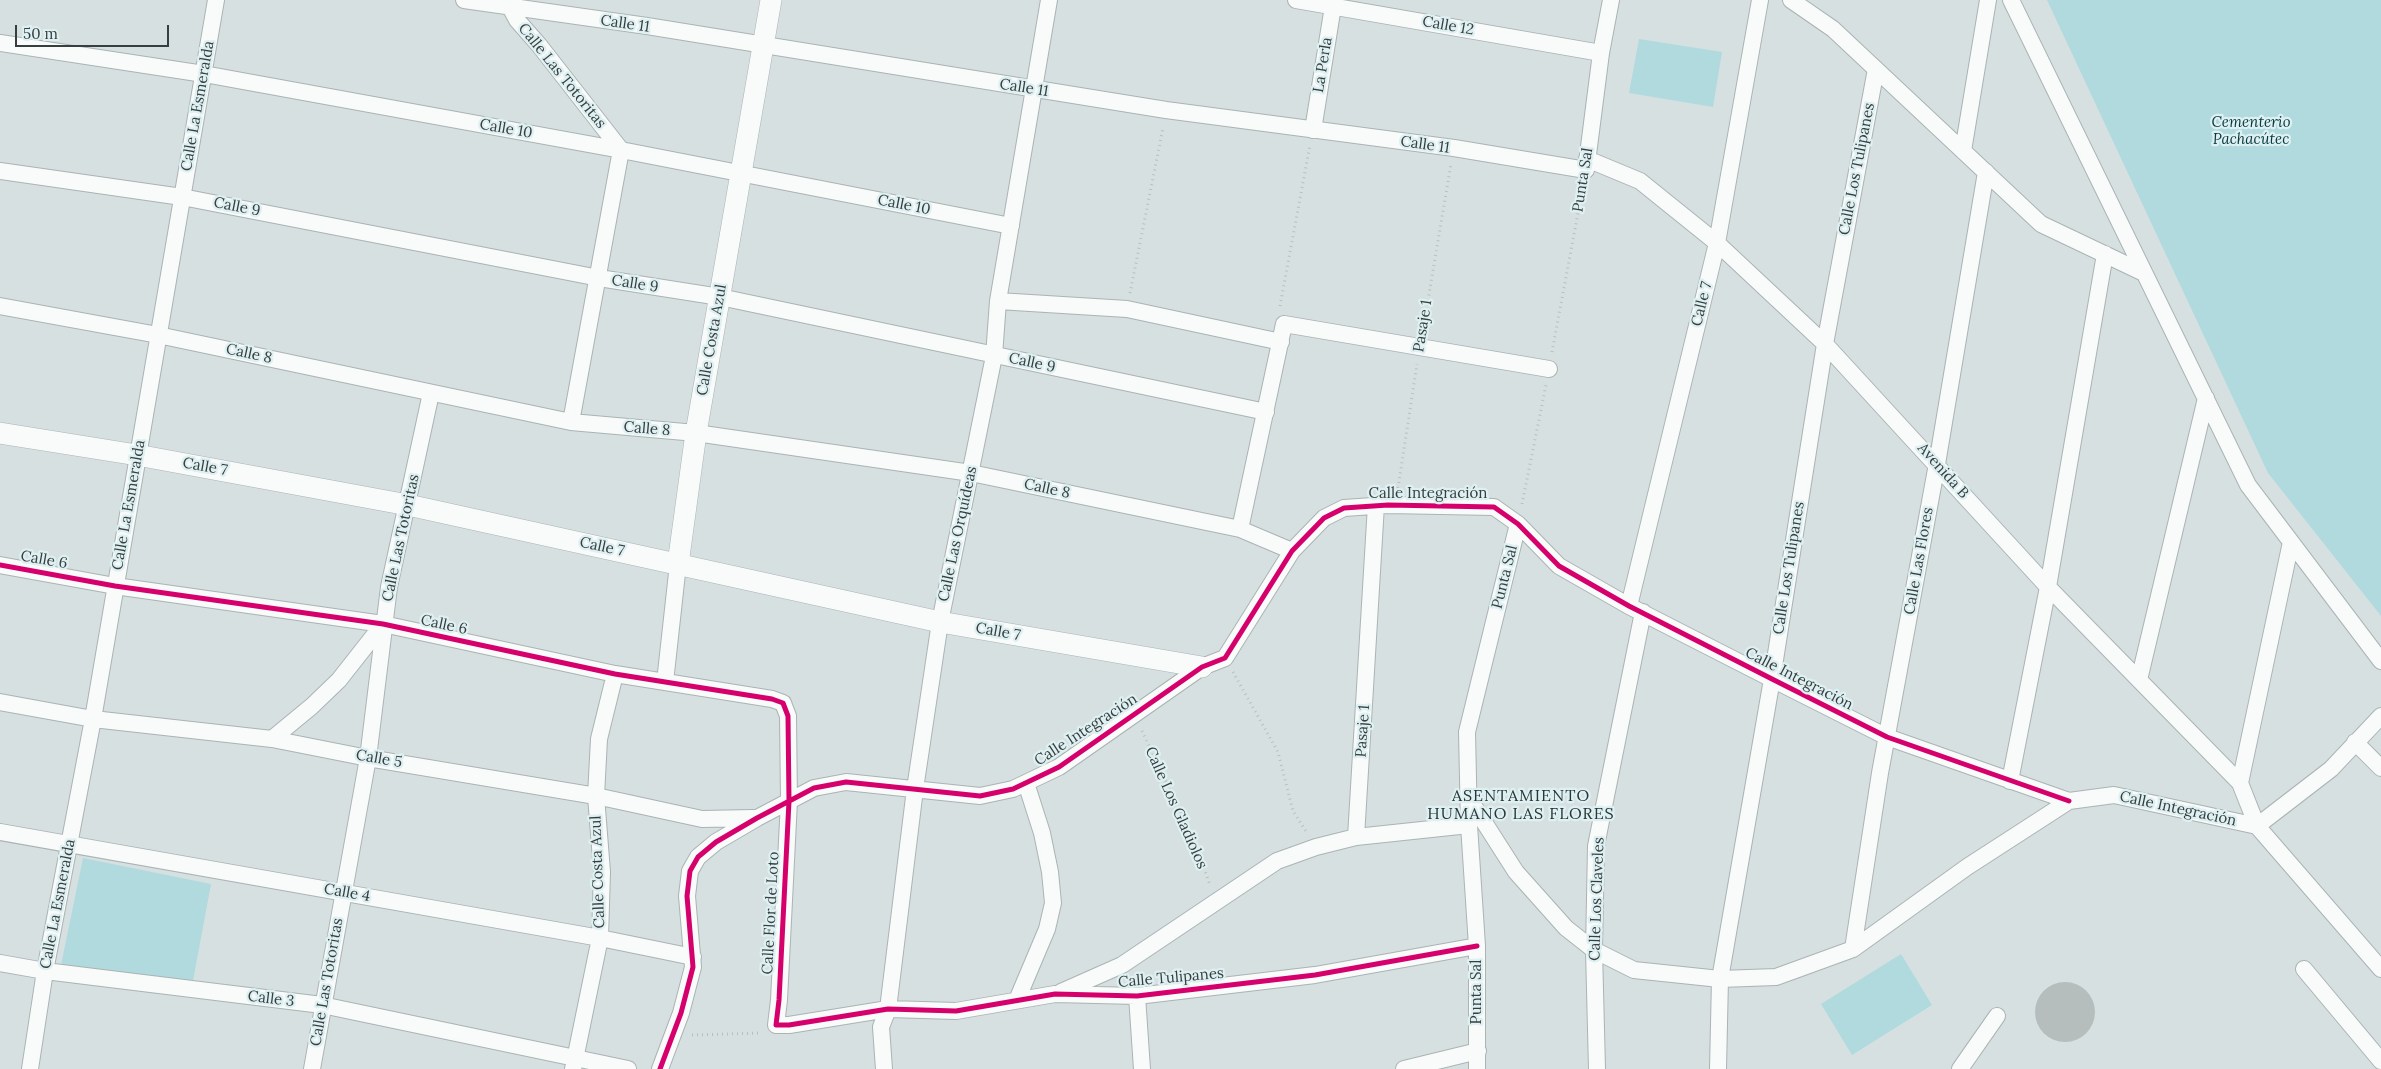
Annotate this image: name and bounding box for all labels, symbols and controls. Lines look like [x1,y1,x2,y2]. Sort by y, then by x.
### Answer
street label: Calle 11 [599,12,651,36]
street label: Calle 12 [1421,13,1475,39]
scale bar [18,15,171,47]
street label: Calle Las Totoritas [514,20,610,132]
text: 50 m [23,24,58,43]
street label: La Perla [1310,36,1336,94]
street label: Calle La Esmeralda [178,39,218,173]
street label: Calle 11 [998,75,1050,101]
street label: Calle Los Tulipanes [1835,101,1879,237]
park label: Cementerio Pachacútec [2211,114,2291,149]
street label: Calle 10 [478,116,534,142]
street label: Calle 11 [1399,133,1451,157]
street label: Punta Sal [1569,147,1597,213]
street label: Calle 10 [876,191,932,219]
street label: Calle 9 [212,194,262,220]
street label: Calle 9 [610,271,660,297]
street label: Calle 7 [1688,280,1716,328]
street label: Calle Costa Azul [693,283,731,397]
street label: Pasaje 1 [1410,298,1436,354]
street label: Calle 8 [224,340,274,368]
street label: Calle 9 [1007,349,1057,377]
street label: Calle 8 [623,418,671,440]
street label: Calle La Esmeralda [109,438,149,572]
street label: Avenida B [1914,440,1972,502]
street label: Calle 7 [181,454,229,480]
street label: Calle Las Orquídeas [935,465,981,603]
street label: Calle Las Totoritas [379,473,423,603]
street label: Calle 8 [1022,475,1072,503]
street label: Calle Integración [1369,485,1487,503]
street label: Calle Los Tulipanes [1770,500,1808,636]
street label: Calle Las Flores [1901,506,1937,616]
street label: Calle 7 [578,533,626,561]
street label: Punta Sal [1488,543,1522,611]
street label: Calle 6 [19,547,69,573]
street label: Calle 6 [419,611,469,639]
street label: Calle 7 [974,619,1022,645]
street label: Calle Integración [1742,644,1856,714]
street label: Calle Integración [1031,690,1141,770]
street label: Pasaje 1 [1352,704,1374,758]
street label: Calle Los Gladiolos [1141,744,1211,872]
street label: Calle 5 [354,746,404,772]
district label: ASENTAMIENTO HUMANO LAS FLORES [1425,786,1617,824]
street label: Calle Integración [2118,788,2238,830]
street label: Calle Costa Azul [587,815,609,929]
street label: Calle Los Claveles [1586,837,1608,961]
street label: Calle La Esmeralda [37,838,79,970]
street label: Calle Flor de Loto [759,851,783,975]
street label: Calle 4 [322,880,372,906]
street label: Calle Las Totoritas [307,917,347,1047]
street label: Punta Sal [1468,960,1486,1024]
street label: Calle Tulipanes [1117,964,1225,992]
street label: Calle 3 [247,987,295,1011]

